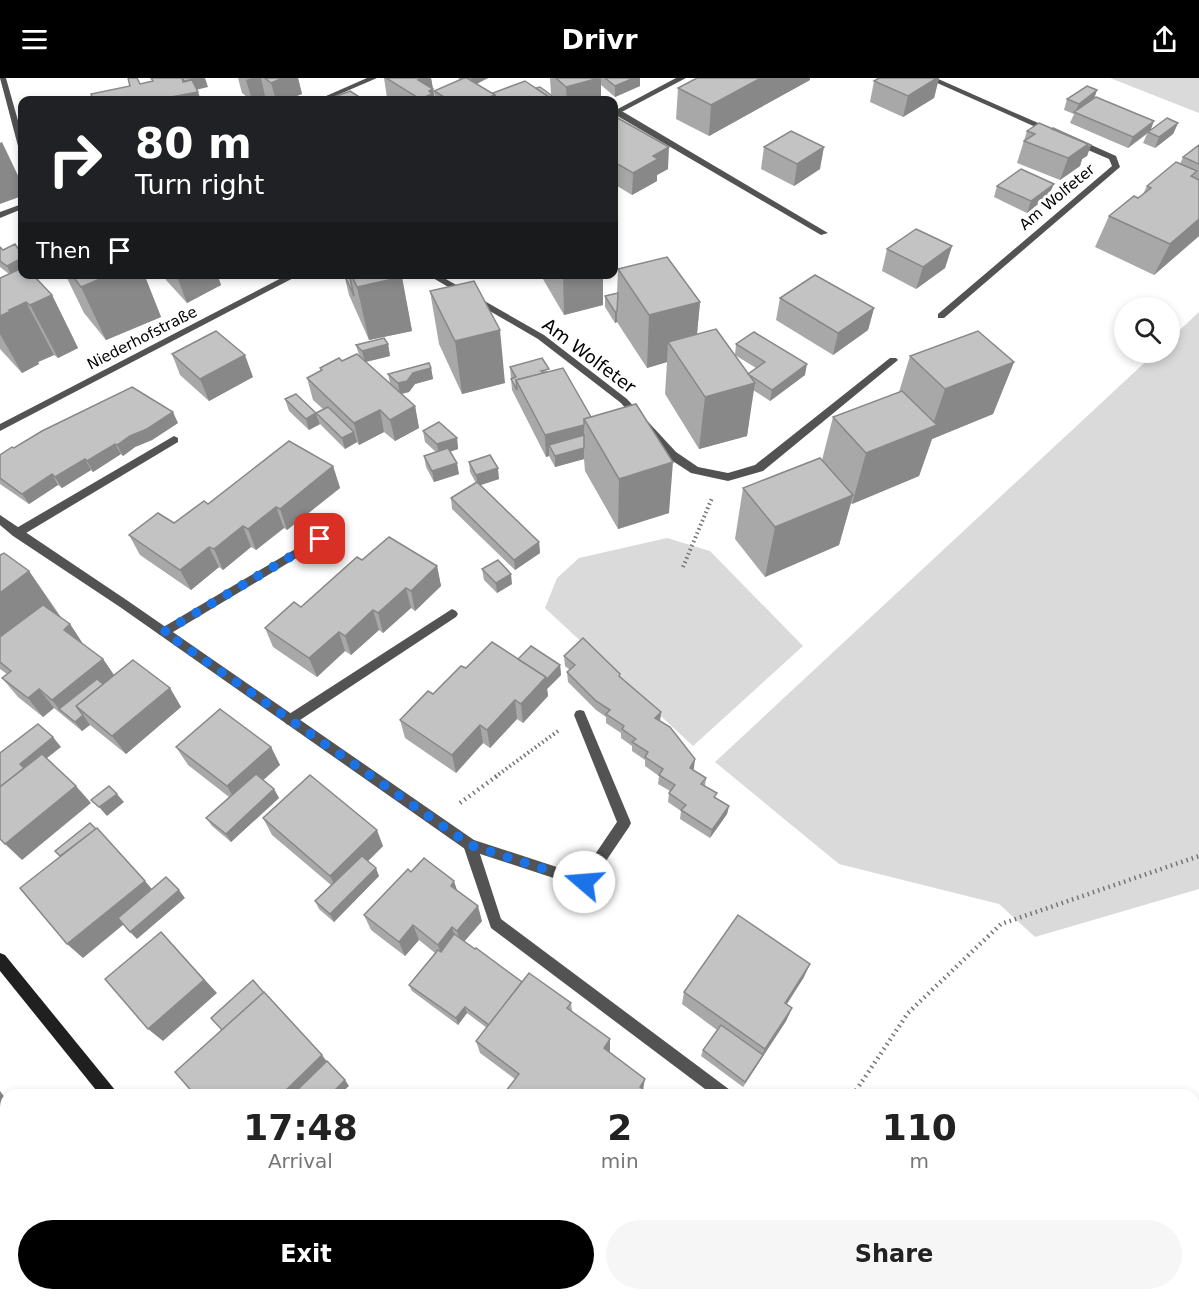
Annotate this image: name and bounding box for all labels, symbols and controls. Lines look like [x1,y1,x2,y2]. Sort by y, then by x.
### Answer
icon: menu [18,23,51,56]
icon: share [1148,23,1181,56]
text: Drivr [562,24,637,55]
text: 80 m [135,119,252,168]
icon: right [36,120,114,198]
street label: Am Wolfeter [1016,160,1099,234]
text: Turn right [135,169,264,200]
icon: arrive [103,234,136,267]
text: Then [36,238,91,263]
map controls [1114,297,1180,363]
button: search [1114,297,1180,363]
street label: Niederhofstraße [84,303,200,373]
street label: Am Wolfeter [539,314,641,398]
pin [294,513,345,564]
icon: arrive [303,522,336,555]
position arrow [552,850,616,914]
text: 17:48 [243,1107,358,1148]
text: 2 [607,1107,632,1148]
text: 110 [882,1107,957,1148]
text: Arrival [268,1149,333,1173]
text: min [601,1149,639,1173]
text: m [910,1149,929,1173]
button: Exit [18,1220,594,1289]
button: Share [606,1220,1182,1289]

